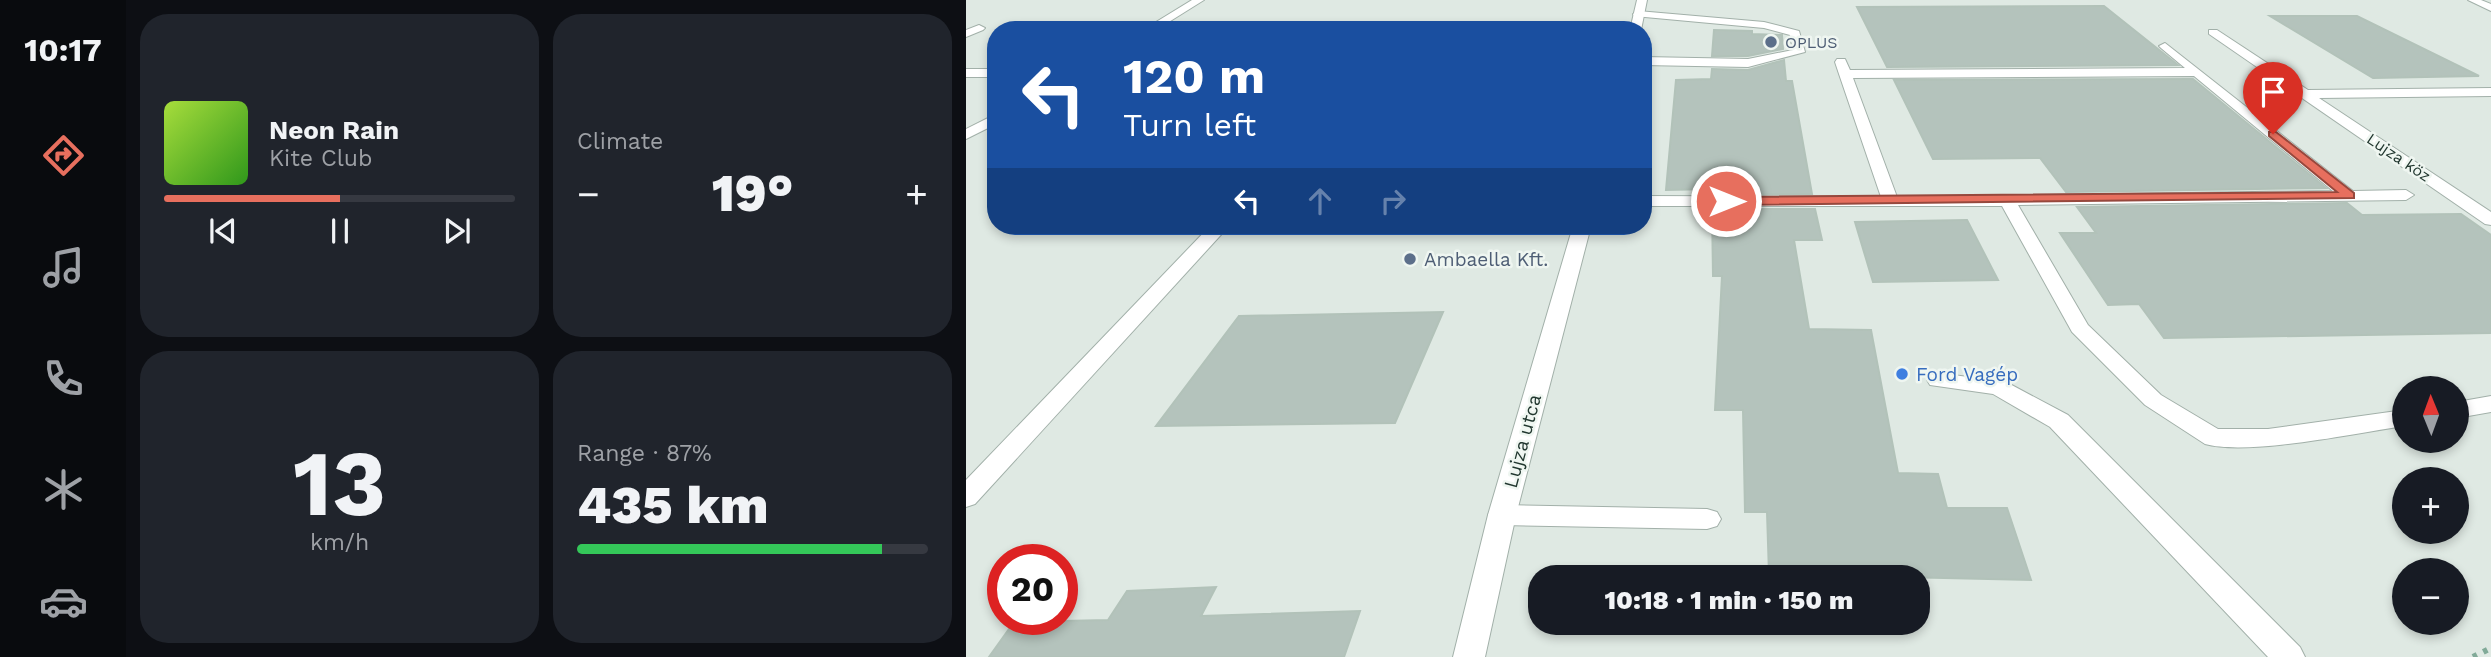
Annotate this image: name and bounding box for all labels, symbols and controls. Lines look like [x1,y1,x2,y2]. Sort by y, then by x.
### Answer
text: 10:17 [24,31,102,69]
place label: OPLUS [1785,33,1838,52]
marker: OPLUS [1763,34,1779,50]
text: 120 m [1123,47,1265,105]
icon: left [1008,49,1099,140]
pin [2243,62,2303,134]
icon: arrive [2254,73,2292,111]
text: Turn left [1123,106,1256,144]
text: Neon Rain [269,115,399,145]
text: Climate [577,128,663,155]
street label: Lujza köz [2363,129,2434,186]
icon: directions [39,131,88,180]
text: Kite Club [269,145,372,172]
text: 19° [712,163,793,224]
position arrow [1689,164,1763,238]
text: − [577,172,600,216]
text: + [905,172,928,216]
icon: left [1228,182,1266,220]
icon: ahead [1301,182,1339,220]
icon: right [1374,182,1412,220]
icon: previous [204,212,242,250]
icon: pause [321,212,359,250]
icon: next [438,212,476,250]
icon: music [39,243,88,292]
place label: Ambaella Kft. [1424,248,1548,271]
marker: Ambaella Kft. [1402,251,1418,267]
icon: phone [39,354,88,403]
place label: Ford Vagép [1916,363,2018,386]
marker: Ford Vagép [1894,366,1910,382]
north arrow [2392,376,2469,453]
map controls [2392,376,2469,635]
street label: Lujza utca [1499,392,1546,490]
text: 13 [293,430,386,537]
text: Range · 87% [577,440,712,467]
icon: climate [39,465,88,514]
button: + [2392,467,2469,544]
text: 435 km [577,475,769,536]
text: km/h [310,529,369,556]
speed limit sign: 20 [987,544,1078,635]
button: − [2392,558,2469,635]
icon: car [39,577,88,626]
text: 10:18 · 1 min · 150 m [1605,585,1853,615]

